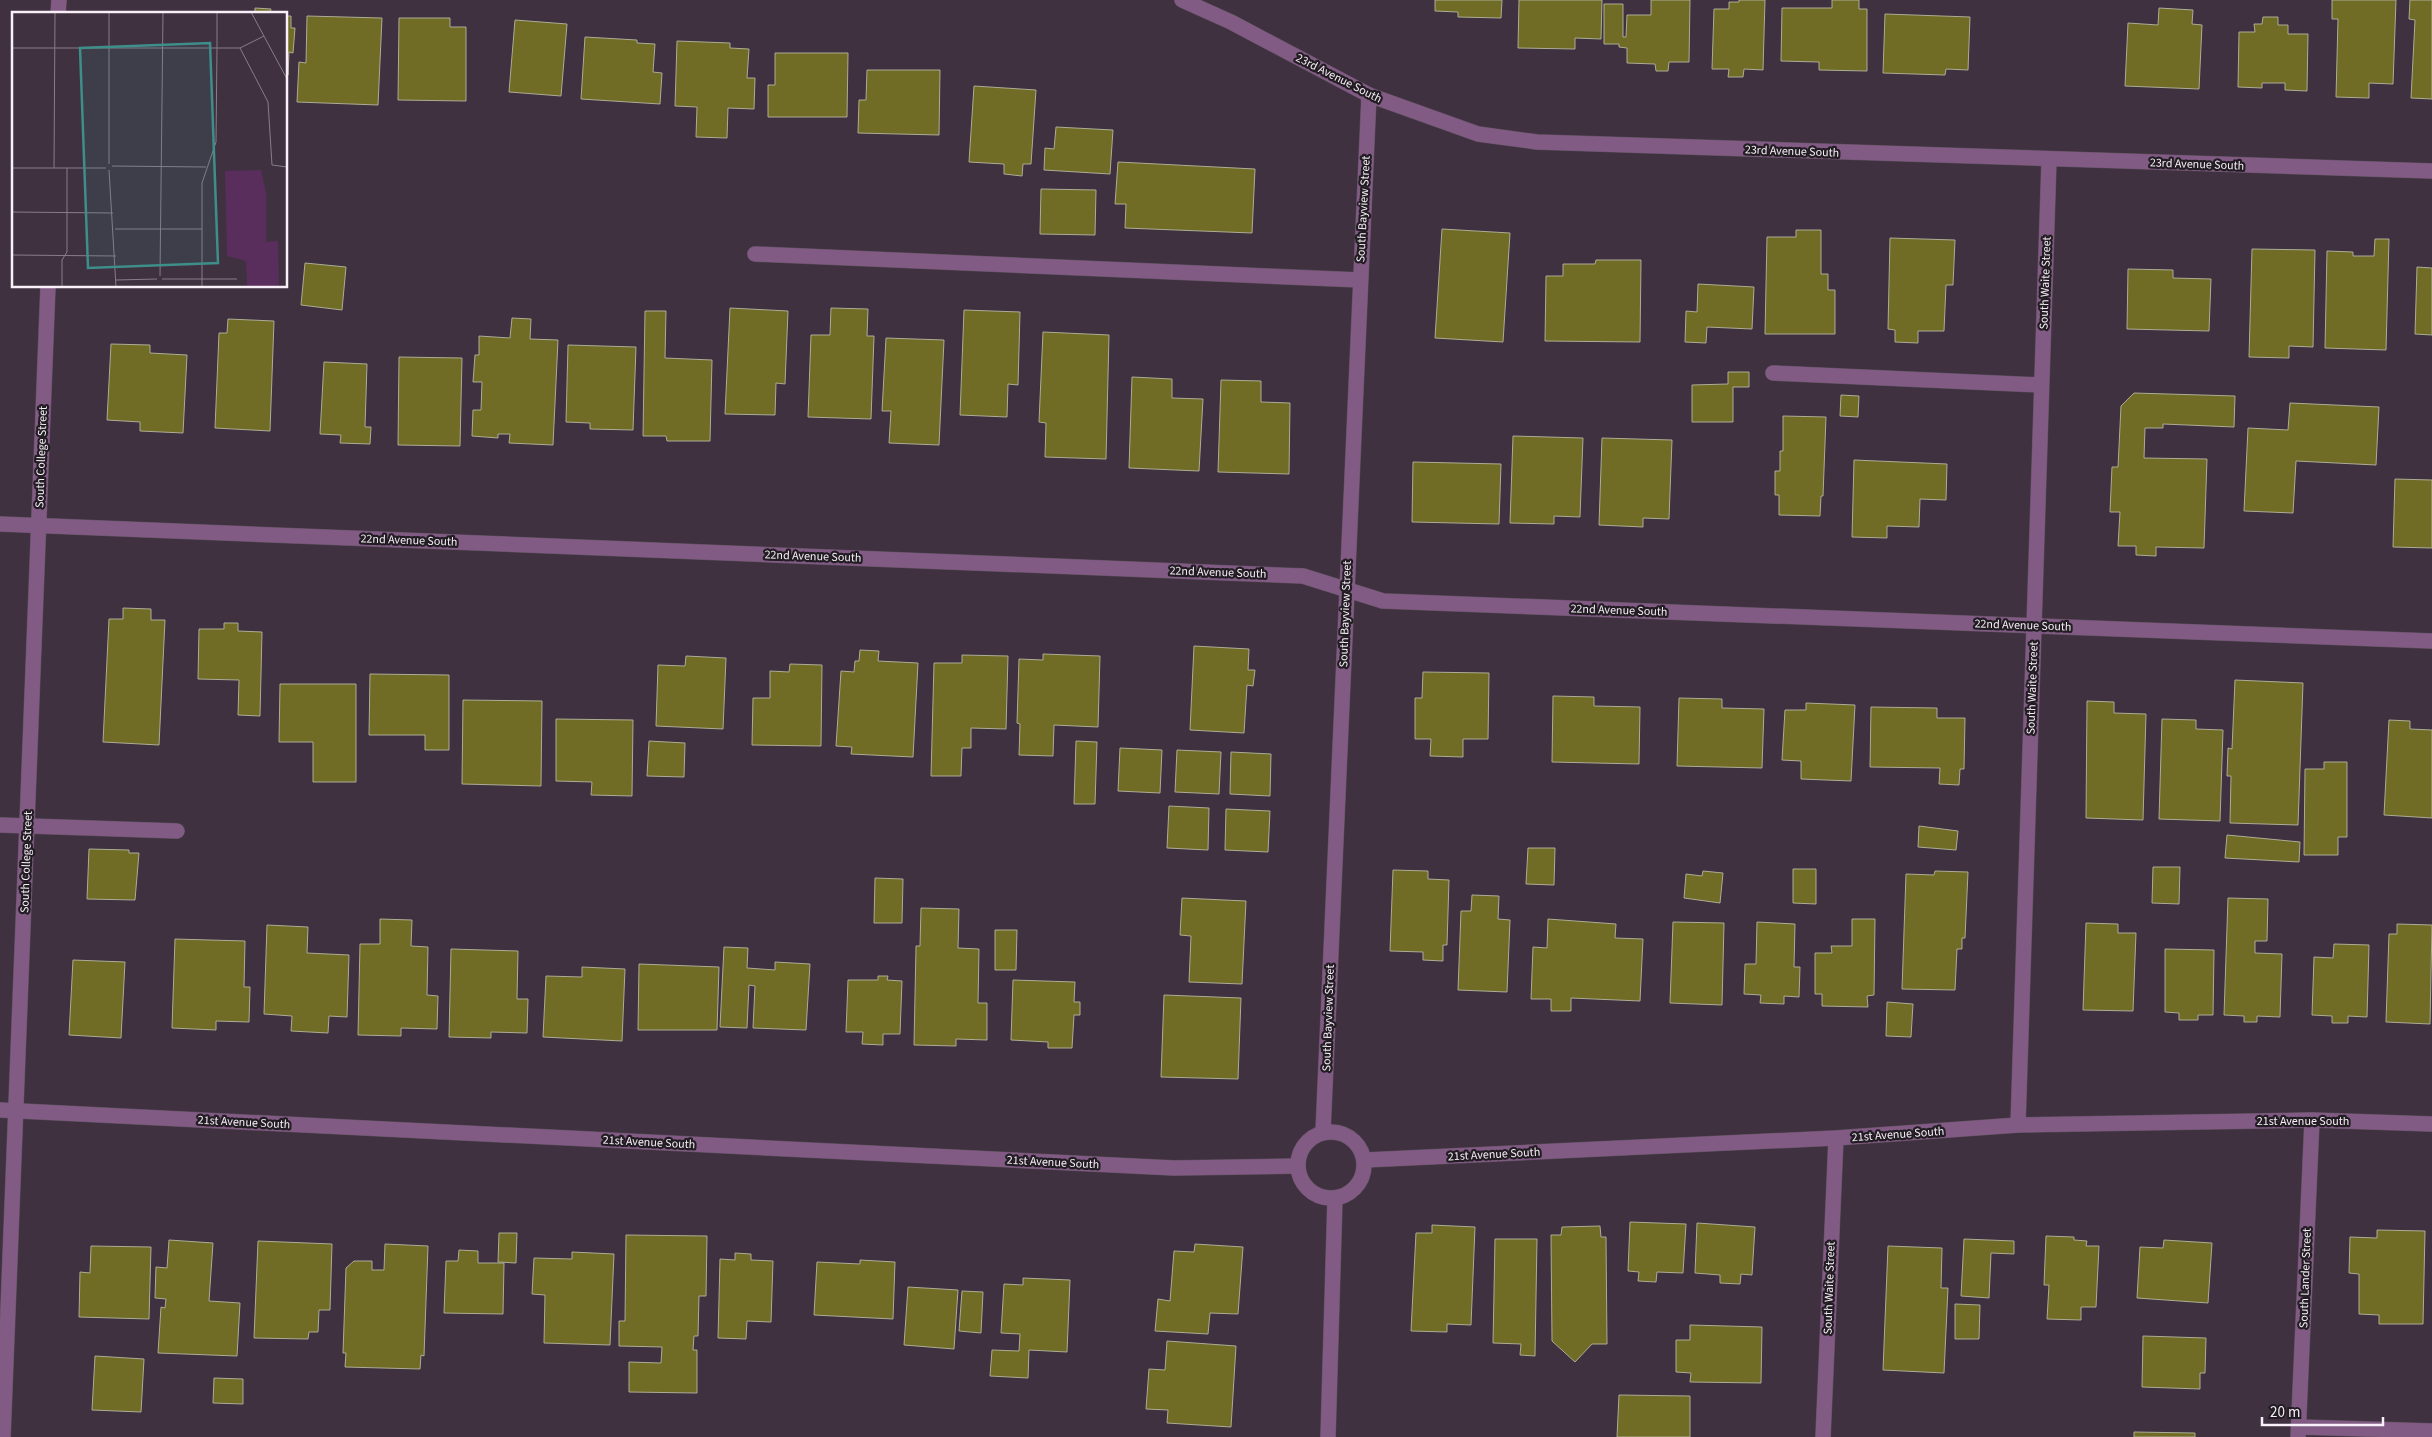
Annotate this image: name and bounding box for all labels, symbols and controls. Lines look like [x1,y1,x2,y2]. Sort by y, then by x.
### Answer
inset map [12,12,288,288]
street label: 23rd Avenue South [1293,49,1385,107]
street label: 23rd Avenue South [1744,141,1839,162]
street label: 23rd Avenue South [2149,154,2244,175]
street label: South Bayview Street [1352,155,1375,263]
street label: South Waite Street [2035,236,2056,330]
street label: South College Street [31,406,52,508]
street label: 22nd Avenue South [360,530,458,551]
street label: 22nd Avenue South [764,546,862,567]
street label: South Bayview Street [1335,560,1356,668]
street label: 22nd Avenue South [1169,562,1267,583]
street label: 22nd Avenue South [1570,600,1668,621]
street label: 22nd Avenue South [1974,615,2072,636]
street label: South Waite Street [2022,641,2043,735]
street label: South College Street [16,811,37,913]
street label: South Bayview Street [1318,964,1339,1072]
street label: 21st Avenue South [197,1112,291,1133]
street label: 21st Avenue South [2257,1113,2349,1130]
street label: 21st Avenue South [1851,1123,1945,1146]
street label: 21st Avenue South [602,1132,696,1153]
street label: 21st Avenue South [1447,1144,1541,1165]
street label: 21st Avenue South [1006,1152,1100,1173]
street label: South Lander Street [2295,1228,2316,1328]
street label: South Waite Street [1819,1241,1840,1335]
scale bar [2262,1394,2383,1426]
text: 20 m [2270,1402,2300,1423]

